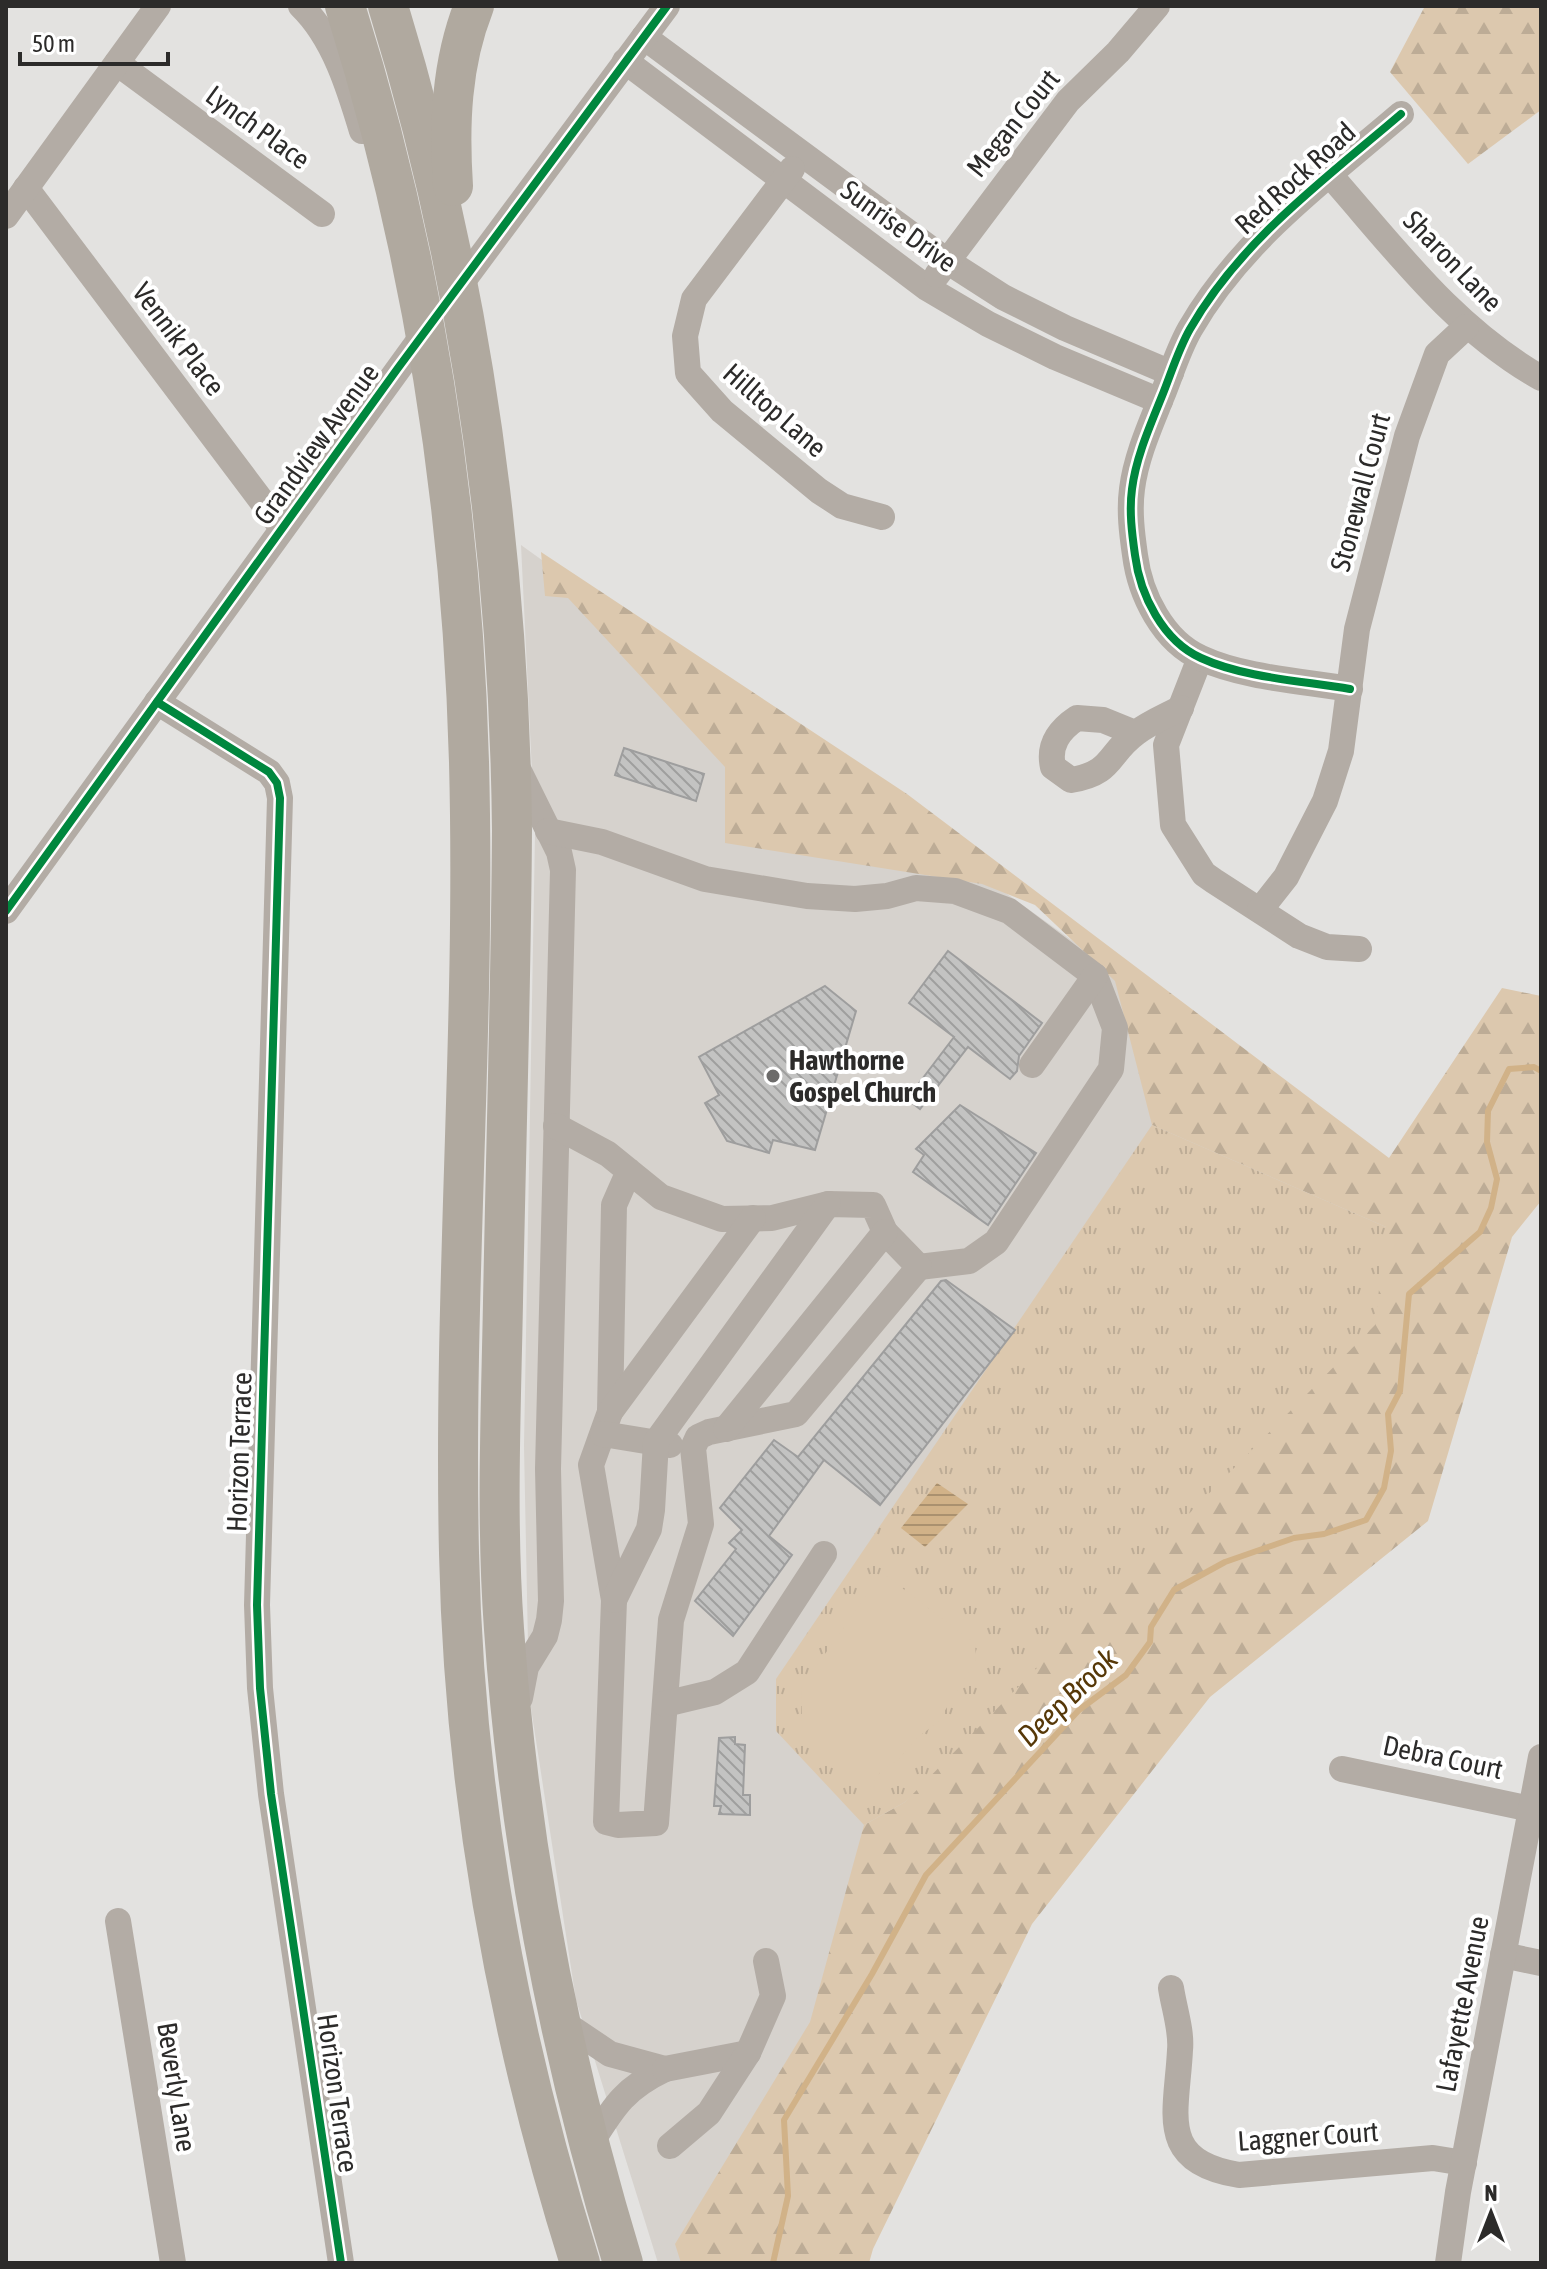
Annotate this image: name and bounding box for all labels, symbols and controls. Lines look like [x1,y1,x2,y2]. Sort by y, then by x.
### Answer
scale bar [20,16,168,66]
text: 50 m [32,30,75,57]
street label: Megan Court [960,63,1066,183]
street label: Lynch Place [200,79,316,175]
street label: Red Rock Road [1228,116,1362,240]
street label: Sunrise Drive [835,174,963,278]
street label: Sharon Lane [1397,204,1509,318]
street label: Vennik Place [126,276,232,402]
street label: Grandview Avenue [247,357,385,531]
street label: Hilltop Lane [717,357,833,463]
street label: Stonewall Court [1324,410,1396,574]
place label: Hawthorne Gospel Church [789,1044,936,1108]
marker: Hawthorne Gospel Church [764,1067,782,1085]
street label: Horizon Terrace [220,1372,258,1532]
water label: Deep Brook [1010,1641,1124,1753]
street label: Debra Court [1380,1729,1506,1785]
street label: Lafayette Avenue [1429,1913,1495,2095]
street label: Horizon Terrace [311,2012,365,2174]
street label: Beverly Lane [151,2020,203,2154]
street label: Laggner Court [1237,2115,1379,2157]
north arrow [1451,2173,1531,2253]
text: N [1485,2180,1497,2206]

